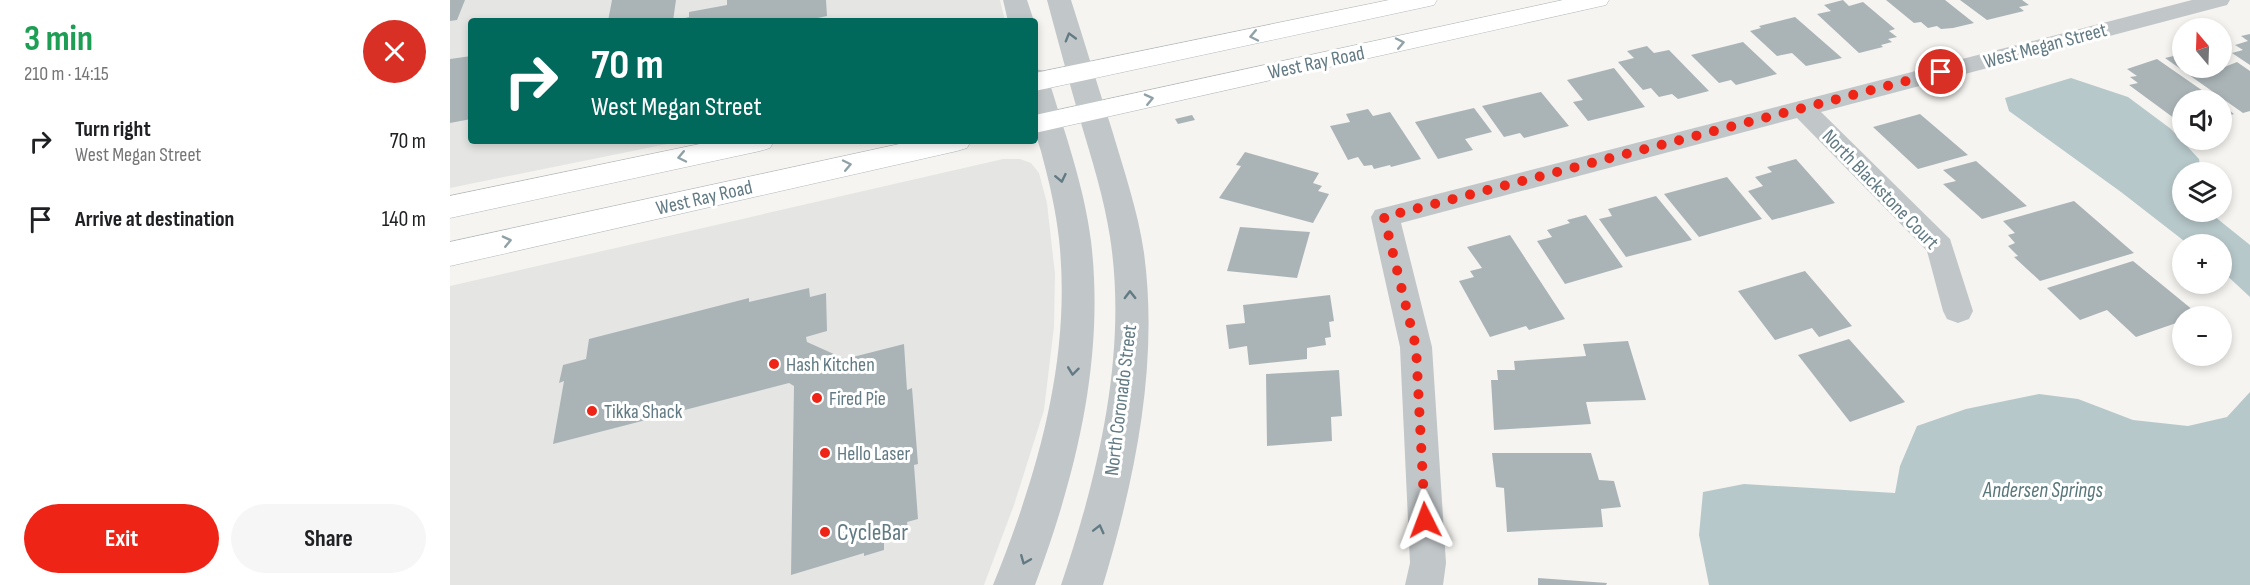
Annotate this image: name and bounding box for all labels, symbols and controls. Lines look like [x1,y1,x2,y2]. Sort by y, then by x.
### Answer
text: 3 min [24,18,93,61]
street label: West Megan Street [1981,18,2109,74]
north arrow [2172,18,2232,78]
map controls [2172,18,2232,366]
button: close [363,20,426,83]
one-way arrow [1250,29,1260,42]
one-way arrow [1065,32,1077,42]
one-way arrow [1395,38,1405,51]
text: 70 m [591,40,664,91]
street label: West Ray Road [1266,41,1367,85]
icon: right [492,42,570,120]
pin [1915,46,1966,97]
icon: arrive [1924,55,1957,88]
text: 210 m · 14:15 [24,62,109,86]
button: sound [2172,90,2232,150]
text: West Megan Street [591,91,762,123]
one-way arrow [1143,93,1153,106]
text: Turn right [75,116,151,143]
icon: right [24,125,57,158]
street label: North Blackstone Court [1817,125,1944,255]
text: 70 m [390,128,426,155]
text: West Megan Street [75,143,201,167]
one-way arrow [677,150,687,163]
one-way arrow [842,159,852,172]
button: layers [2172,162,2232,222]
one-way arrow [1054,173,1067,183]
street label: West Ray Road [654,175,755,221]
icon: arrive [24,203,57,236]
text: Arrive at destination [75,206,234,233]
text: 140 m [382,206,426,233]
button: + [2172,234,2232,294]
one-way arrow [502,235,512,248]
one-way arrow [1124,290,1137,299]
button: − [2172,306,2232,366]
street label: North Coronado Street [1100,323,1142,477]
place label: Hash Kitchen [786,353,875,377]
marker: Hash Kitchen [767,357,781,371]
one-way arrow [1067,367,1079,376]
place label: Fired Pie [829,387,886,411]
marker: Fired Pie [810,391,824,405]
place label: Tikka Shack [604,400,683,424]
marker: Tikka Shack [585,404,599,418]
place label: Hello Laser [837,442,910,466]
marker: Hello Laser [818,446,832,460]
water label: Andersen Springs [1982,478,2104,503]
position arrow [1393,488,1457,552]
button: Exit [24,504,219,573]
button: Share [231,504,426,573]
place label: CycleBar [837,518,908,547]
one-way arrow [1091,524,1104,534]
marker: CycleBar [818,525,832,539]
one-way arrow [1020,553,1032,564]

